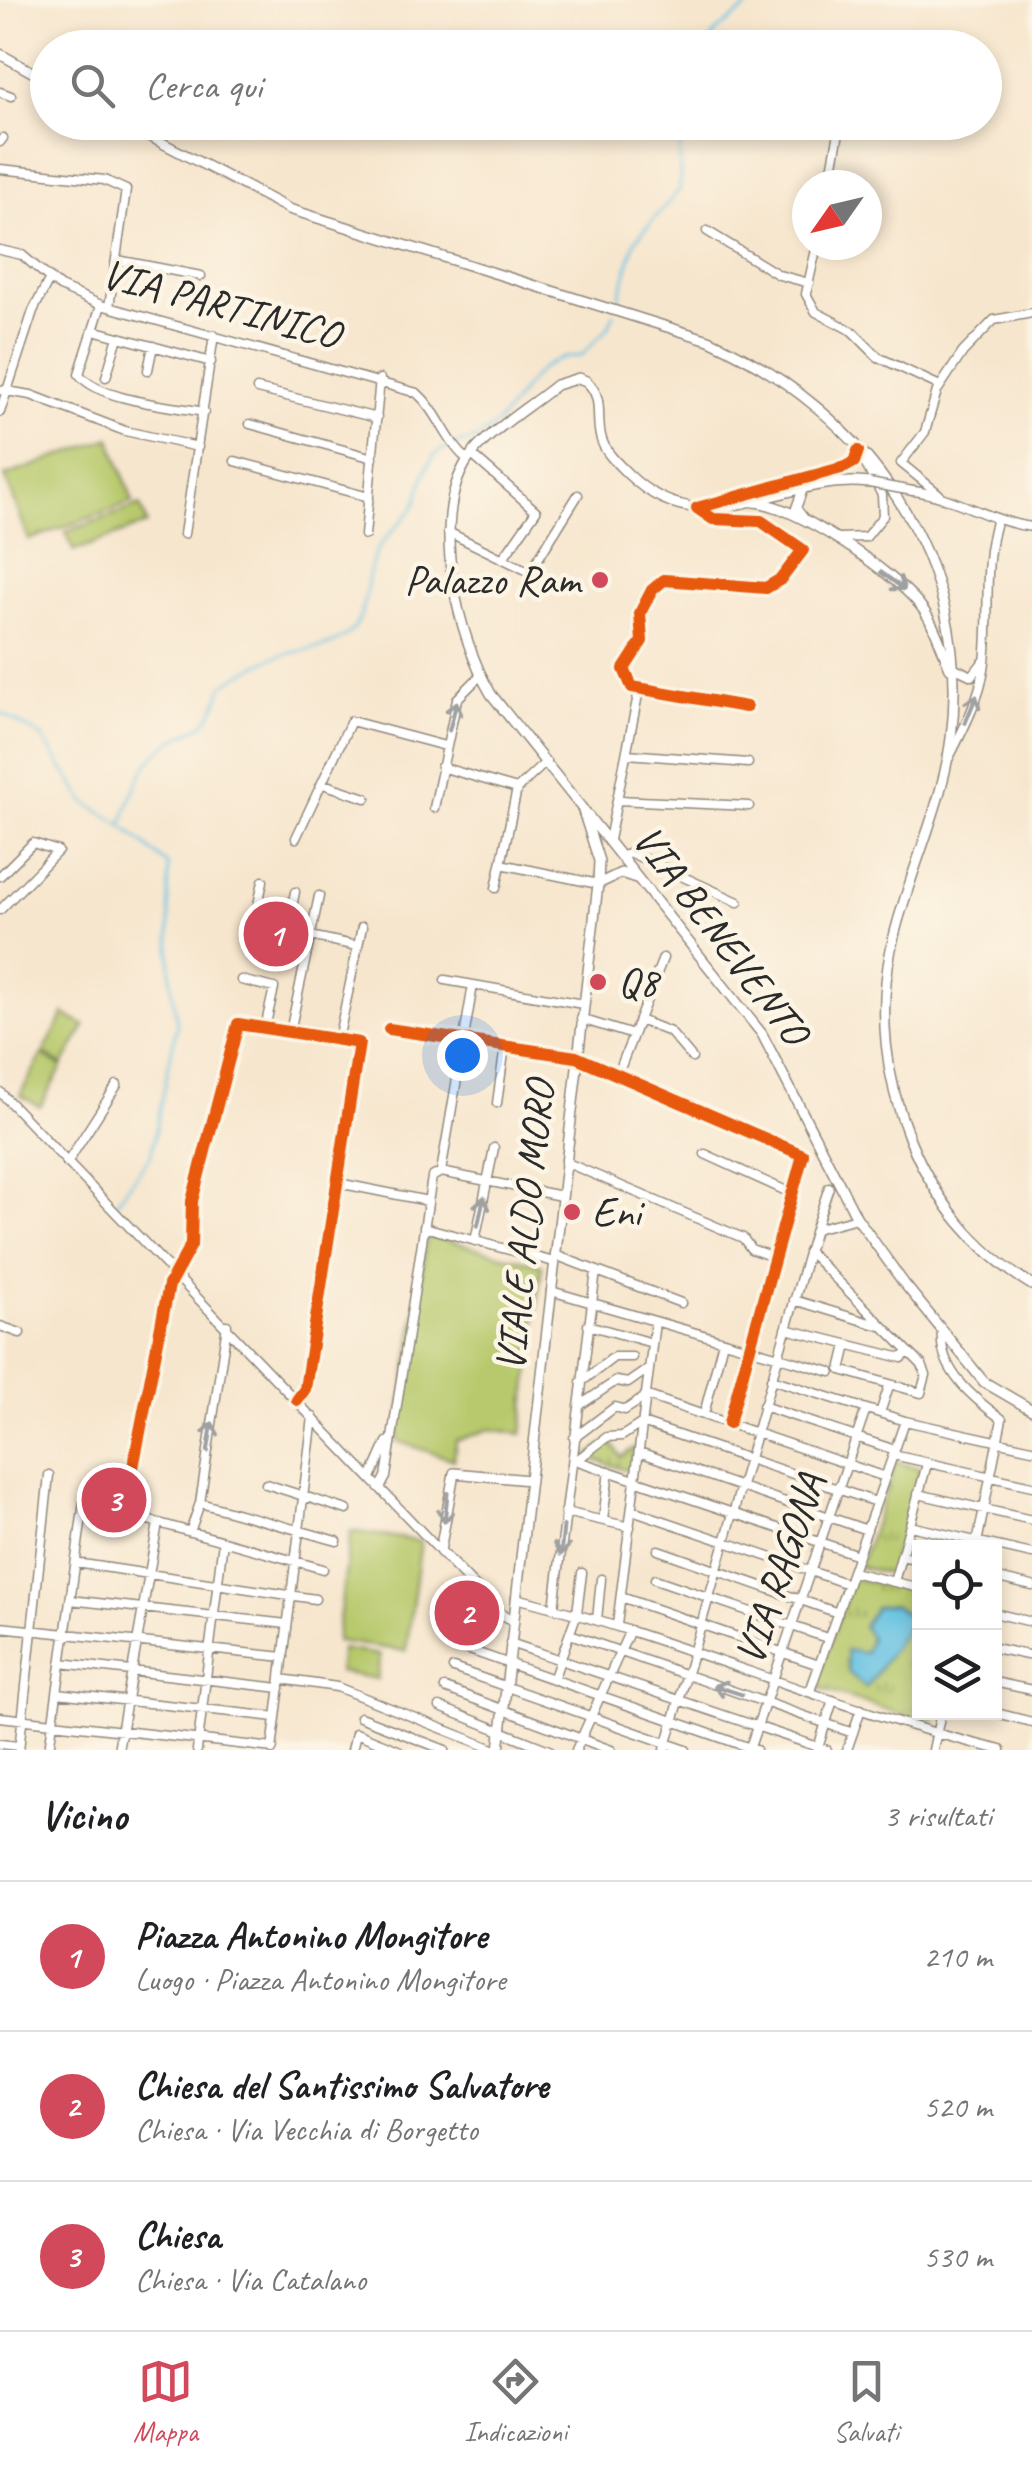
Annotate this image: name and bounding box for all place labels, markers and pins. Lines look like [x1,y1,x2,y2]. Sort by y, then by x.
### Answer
place label: Palazzo Ram [404,554,583,607]
marker: Palazzo Ram [589,569,611,591]
pin: 1 [244,896,308,972]
place label: Q8 [618,956,662,1009]
marker: Q8 [587,971,609,993]
place label: Eni [592,1186,646,1239]
marker: Eni [561,1201,583,1223]
pin: 3 [82,1462,146,1538]
pin: 2 [434,1576,500,1650]

